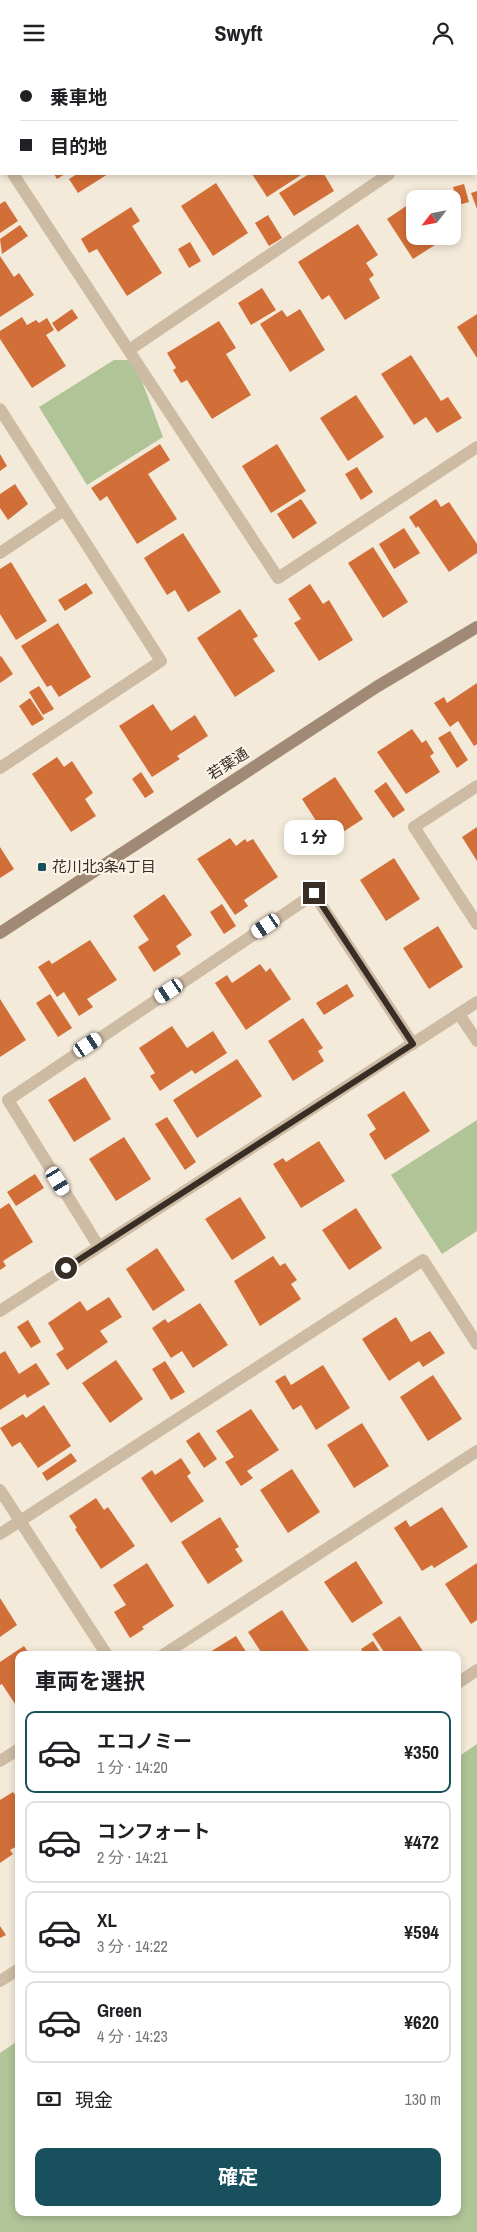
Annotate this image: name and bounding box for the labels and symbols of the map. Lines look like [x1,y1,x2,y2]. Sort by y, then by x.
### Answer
north arrow [406,190,461,245]
street label: 若葉通 [203,743,252,785]
callout: 1 分 [284,821,344,855]
place label: 花川北3条4丁目 [52,856,156,877]
marker: 花川北3条4丁目 [36,861,48,873]
route end [303,882,325,904]
car [249,911,282,941]
car [152,976,185,1006]
car [71,1030,104,1060]
car [43,1164,72,1198]
route start [55,1257,77,1279]

